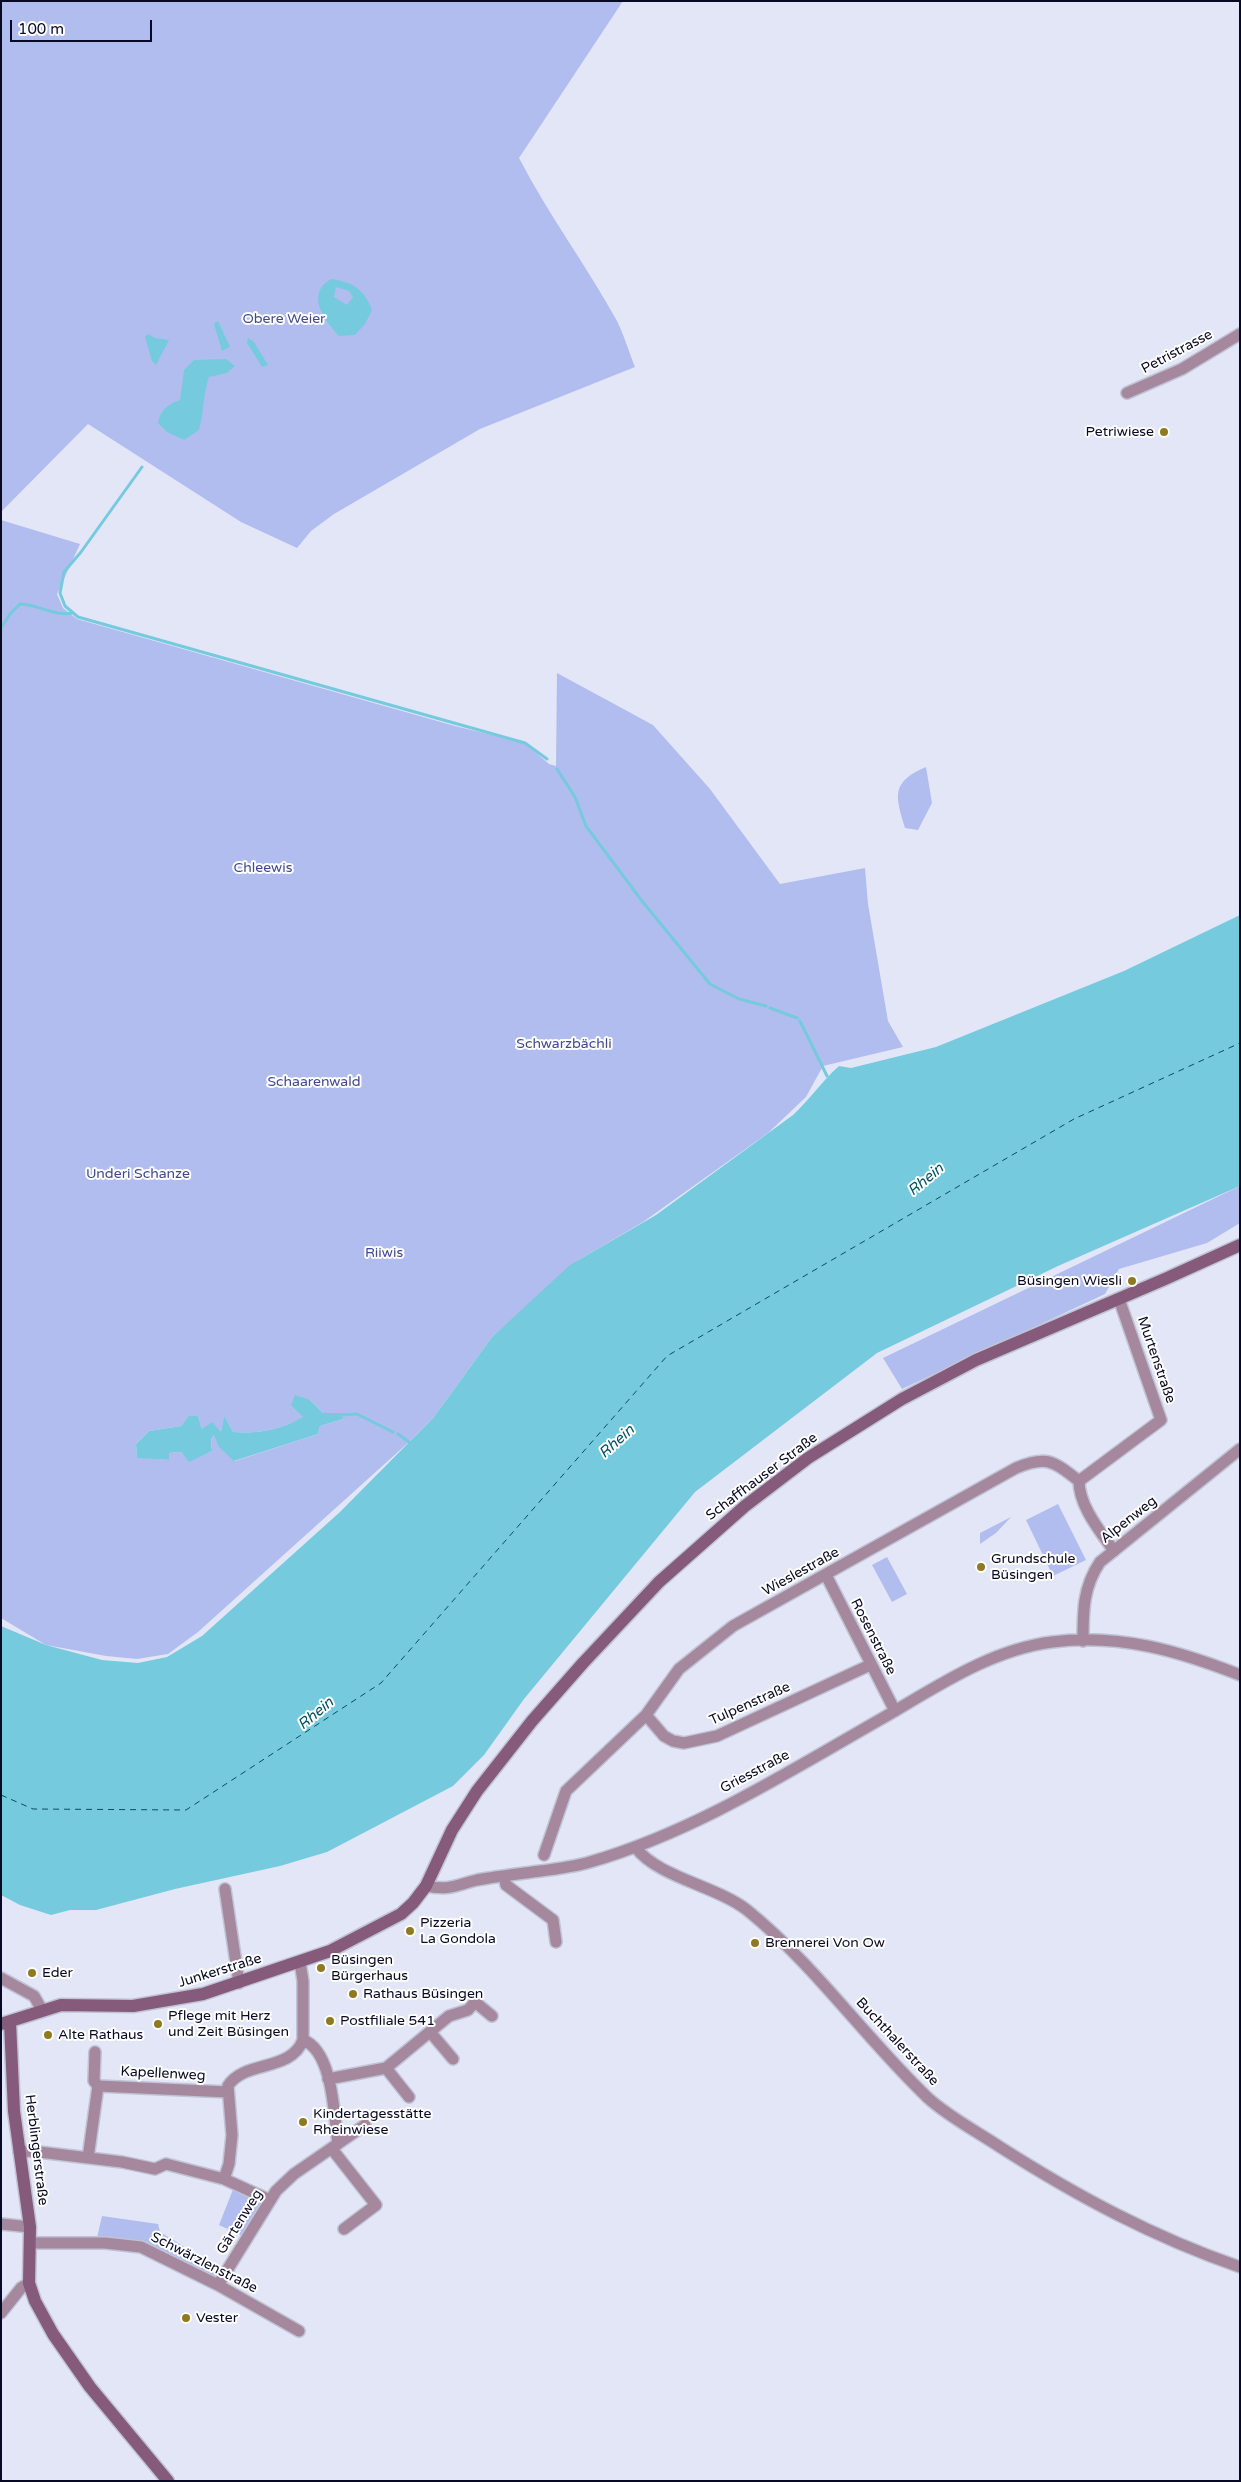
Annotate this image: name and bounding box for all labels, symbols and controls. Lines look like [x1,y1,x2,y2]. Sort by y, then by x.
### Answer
scale bar [12,10,155,42]
text: 100 m [18,20,64,38]
park label: Obere Weier [243,311,325,327]
street label: Petristrasse [1139,326,1215,378]
place label: Petriwiese [1086,424,1154,440]
marker: Petriwiese [1158,426,1170,438]
park label: Chleewis [234,860,292,876]
park label: Schwarzbächli [516,1036,612,1052]
park label: Schaarenwald [267,1074,361,1090]
water label: Rhein [904,1160,948,1200]
park label: Underi Schanze [86,1166,190,1182]
park label: Riiwis [365,1245,403,1261]
place label: Büsingen Wiesli [1017,1273,1122,1289]
marker: Büsingen Wiesli [1126,1275,1138,1287]
street label: Murtenstraße [1133,1314,1179,1406]
water label: Rhein [596,1422,638,1462]
street label: Schaffhauser Straße [703,1430,821,1524]
street label: Alpenweg [1098,1493,1160,1547]
street label: Wieslestraße [760,1544,842,1600]
place label: Grundschule Büsingen [991,1551,1075,1584]
marker: Grundschule Büsingen [975,1561,987,1573]
street label: Rosenstraße [847,1596,899,1678]
street label: Tulpenstraße [707,1679,793,1729]
water label: Rhein [294,1694,338,1734]
street label: Griesstraße [718,1747,792,1797]
place label: Pizzeria La Gondola [420,1915,496,1948]
marker: Pizzeria La Gondola [404,1925,416,1937]
place label: Brennerei Von Ow [765,1935,885,1951]
marker: Brennerei Von Ow [749,1937,761,1949]
street label: Junkerstraße [176,1950,264,1992]
place label: Büsingen Bürgerhaus [331,1952,408,1984]
marker: Büsingen Bürgerhaus [315,1962,327,1974]
place label: Eder [42,1965,73,1981]
marker: Eder [26,1967,38,1979]
place label: Rathaus Büsingen [363,1986,483,2002]
marker: Rathaus Büsingen [347,1988,359,2000]
street label: Buchthalerstraße [852,1995,942,2089]
place label: Pflege mit Herz und Zeit Büsingen [168,2008,289,2040]
place label: Postfiliale 541 [340,2013,435,2029]
marker: Postfiliale 541 [324,2015,336,2027]
marker: Pflege mit Herz und Zeit Büsingen [152,2018,164,2030]
place label: Alte Rathaus [58,2027,143,2043]
marker: Alte Rathaus [42,2029,54,2041]
street label: Kapellenweg [120,2063,206,2085]
street label: Herblingerstraße [21,2093,51,2207]
place label: Kindertagesstätte Rheinwiese [313,2106,431,2138]
marker: Kindertagesstätte Rheinwiese [297,2116,309,2128]
street label: Gärtenweg [213,2187,267,2257]
street label: Schwärzlenstraße [148,2229,260,2297]
place label: Vester [196,2310,238,2326]
marker: Vester [180,2312,192,2324]

